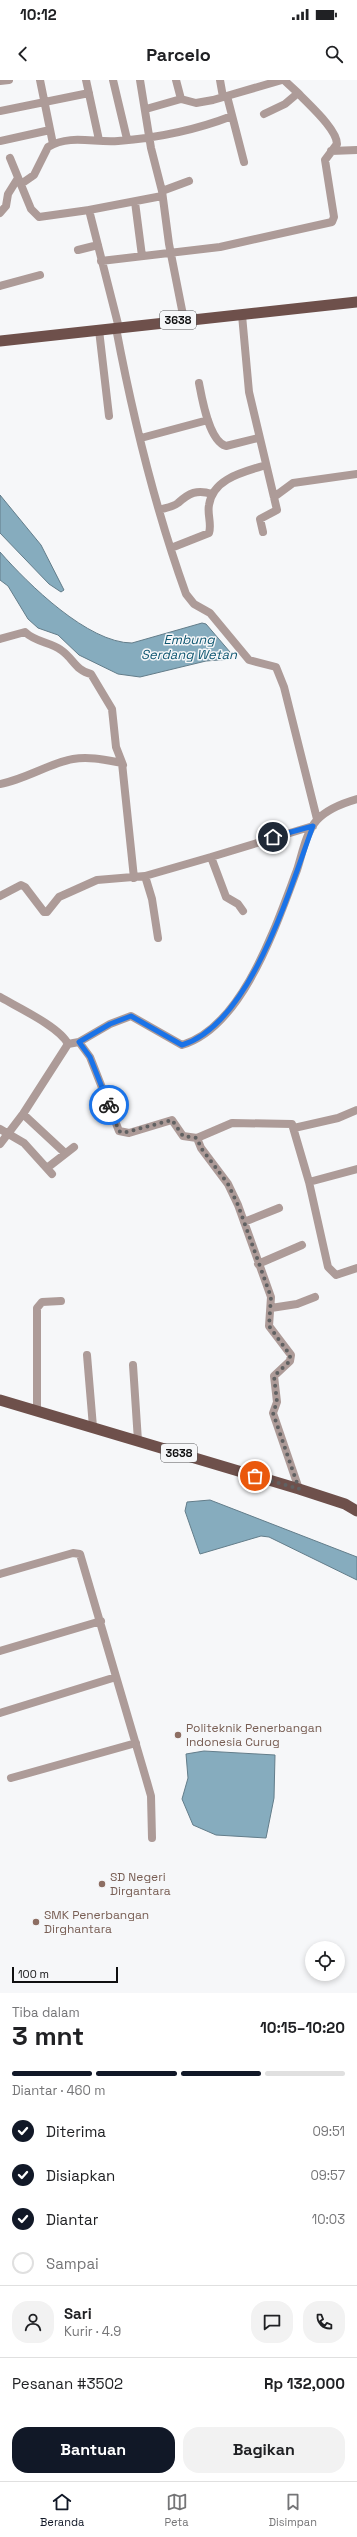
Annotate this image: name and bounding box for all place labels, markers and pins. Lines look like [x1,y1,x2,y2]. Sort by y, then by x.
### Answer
pin [256,820,290,854]
pin [238,1459,272,1493]
place label: Politeknik Penerbangan Indonesia Curug [186,1720,322,1750]
marker: Politeknik Penerbangan Indonesia Curug [173,1730,183,1740]
place label: SD Negeri Dirgantara [110,1869,171,1899]
marker: SD Negeri Dirgantara [97,1879,107,1889]
place label: SMK Penerbangan Dirghantara [44,1907,149,1937]
marker: SMK Penerbangan Dirghantara [31,1917,41,1927]

